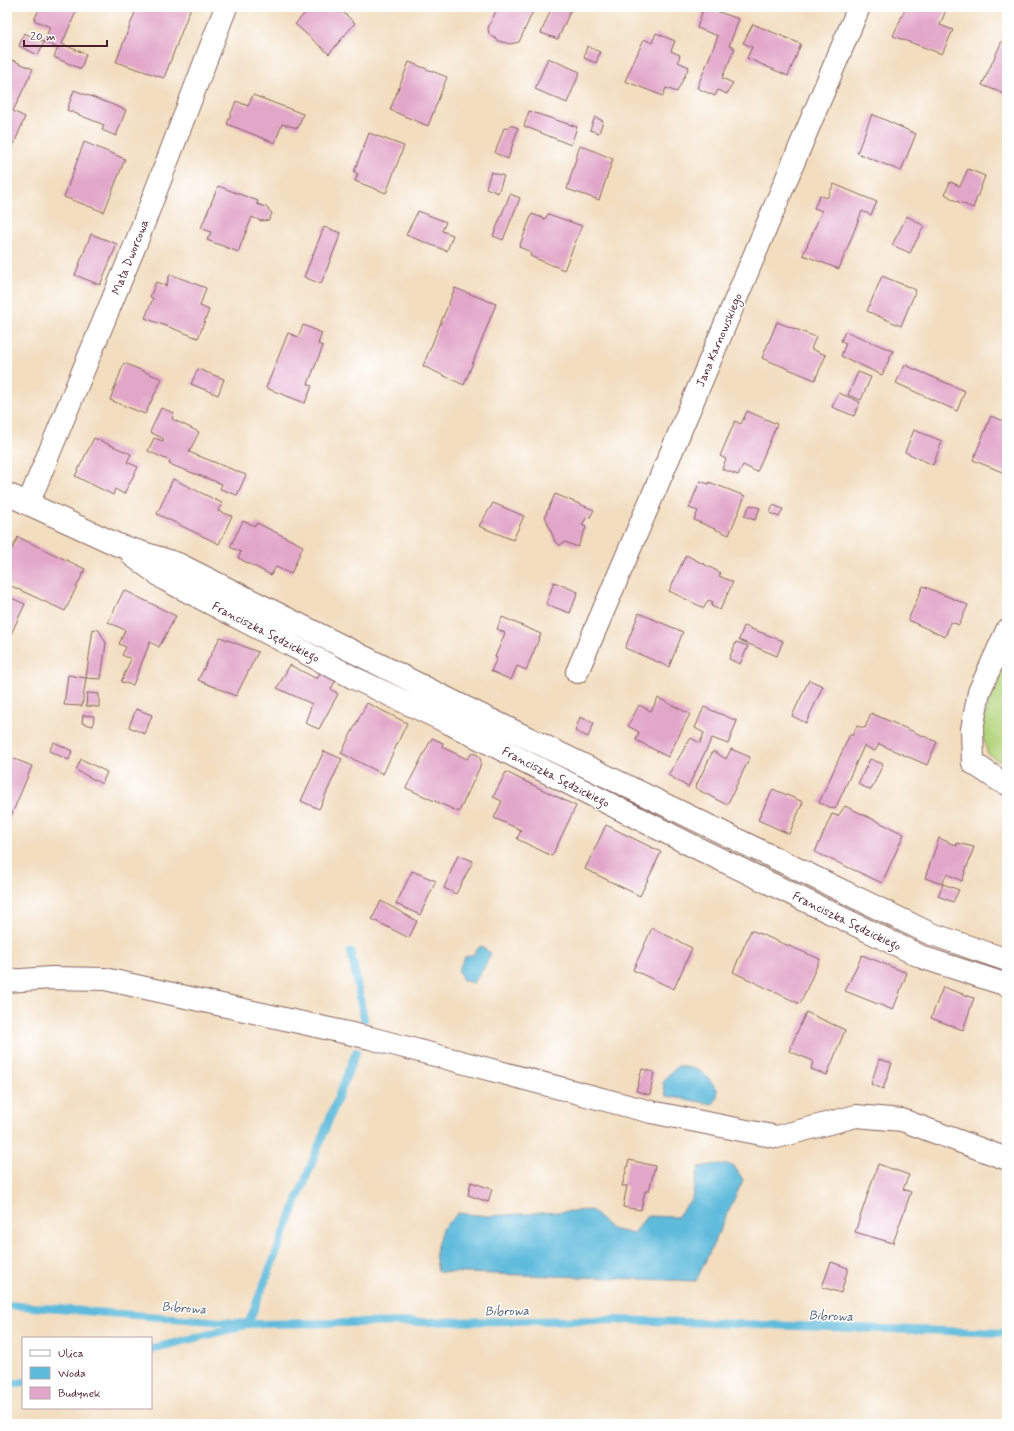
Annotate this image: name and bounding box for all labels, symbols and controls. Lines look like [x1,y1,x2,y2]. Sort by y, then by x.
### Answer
scale bar [24,22,107,48]
text: 20 m [30,29,56,45]
street label: Mała Dworcowa [109,217,153,297]
street label: Jana Karnowskiego [693,291,747,390]
street label: Franciszka Sędzickiego [209,599,322,668]
street label: Franciszka Sędzickiego [499,744,612,813]
street label: Franciszka Sędzickiego [789,889,903,956]
water label: Bibrowa [161,1298,207,1319]
water label: Bibrowa [484,1303,530,1320]
water label: Bibrowa [808,1307,854,1326]
legend [22,1337,152,1409]
text: Ulica [58,1346,84,1362]
text: Woda [58,1366,86,1382]
text: Budynek [58,1386,101,1402]

